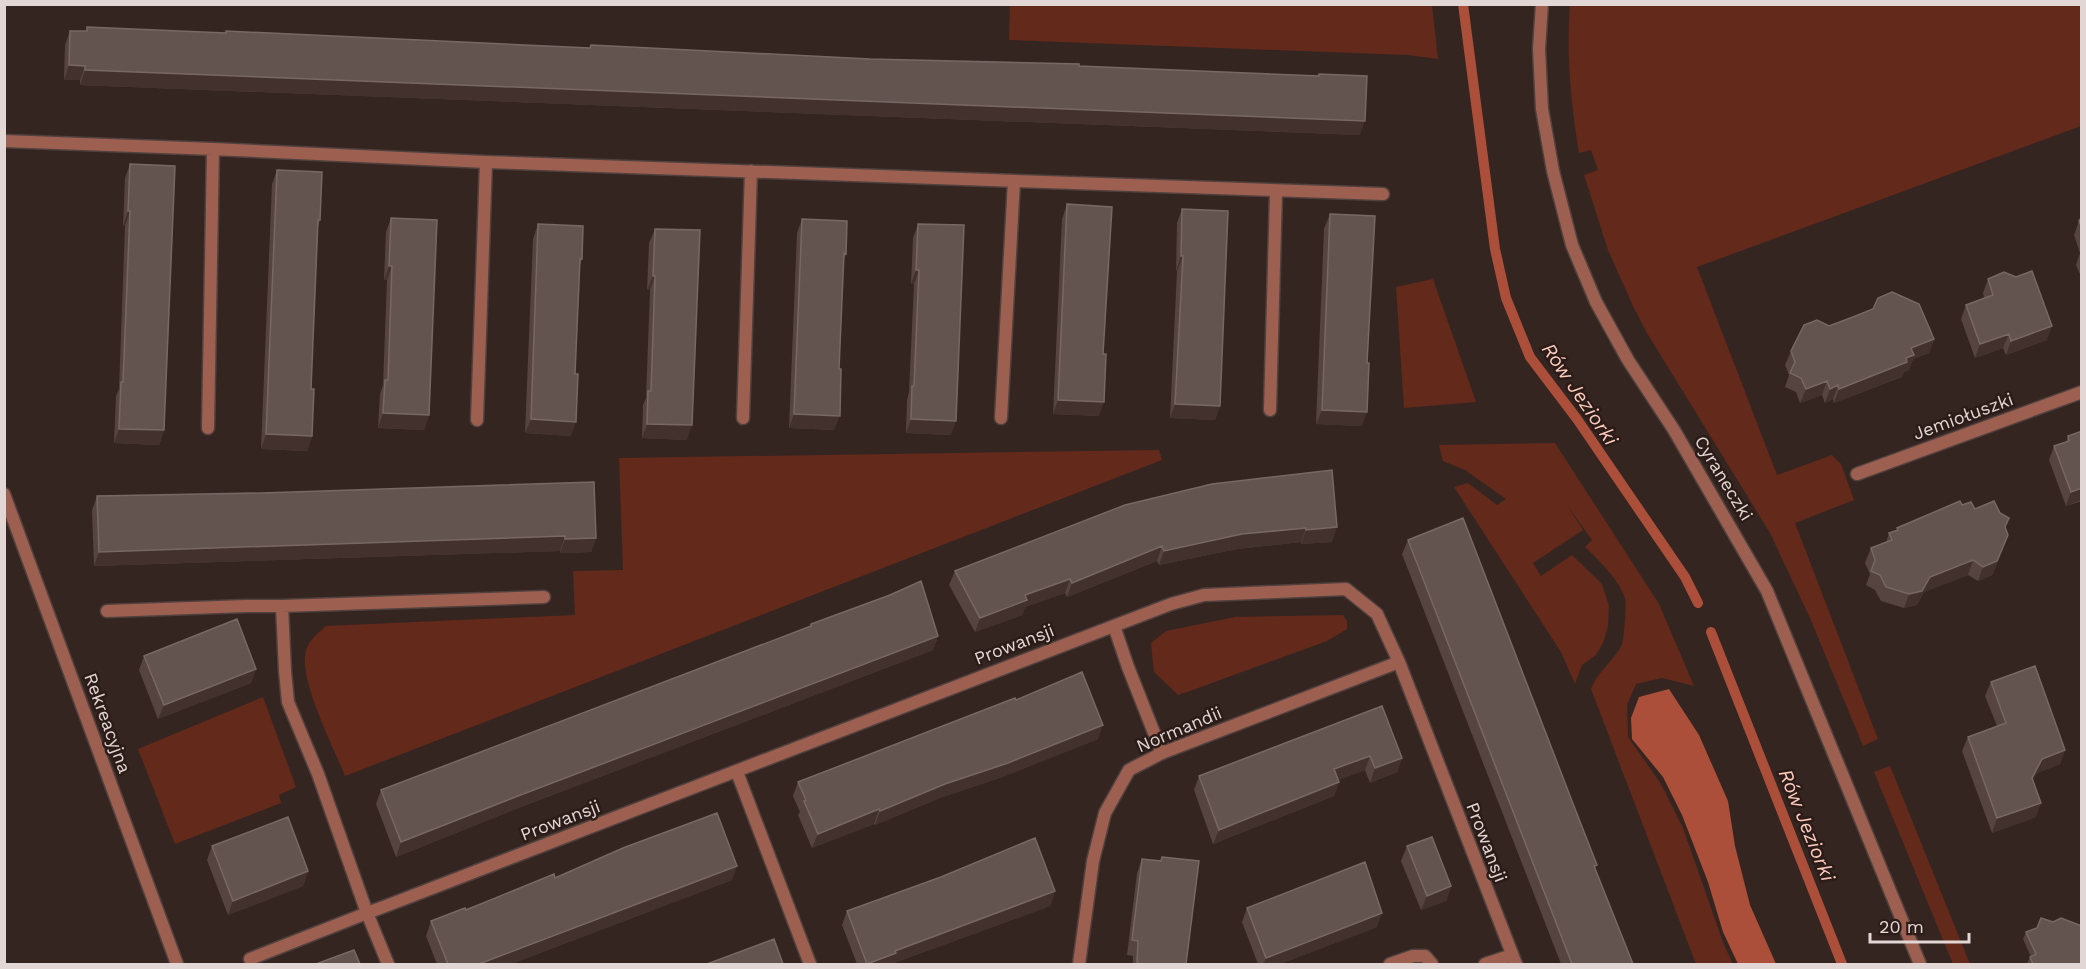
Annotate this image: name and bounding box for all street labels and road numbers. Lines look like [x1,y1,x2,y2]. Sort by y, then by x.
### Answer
street label: Jemiołuszki [1910,388,2016,444]
street label: Cyraneczki [1690,432,1758,524]
street label: Prowansji [971,619,1057,669]
street label: Rekreacyjna [80,670,136,776]
street label: Normandii [1133,702,1225,756]
street label: Prowansji [517,795,603,845]
street label: Prowansji [1462,799,1512,885]

